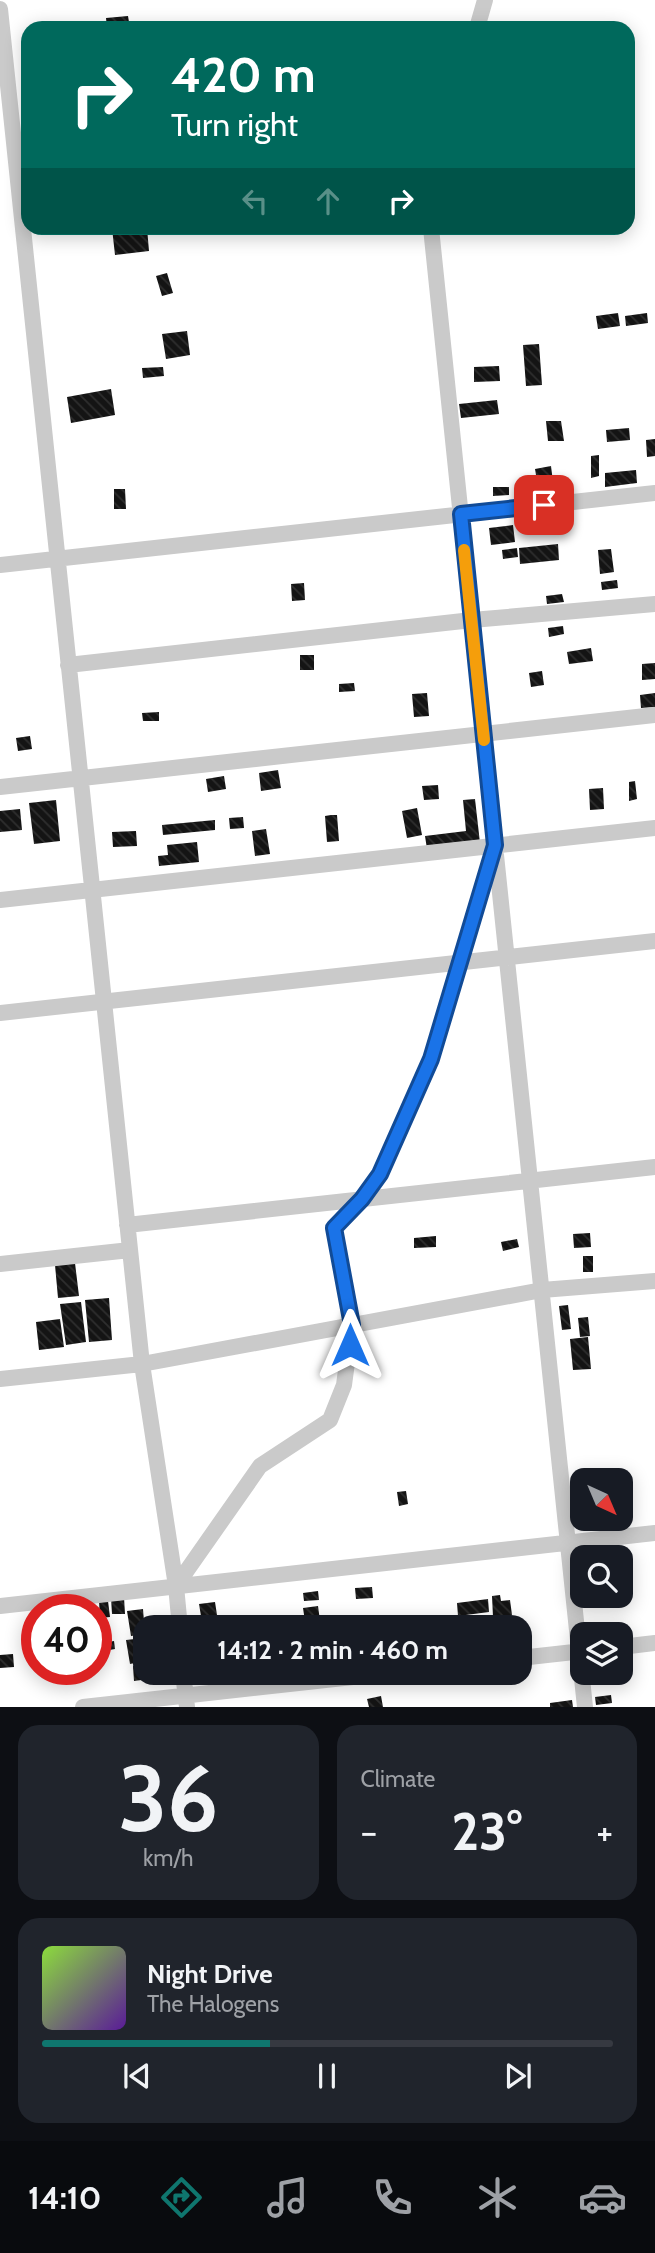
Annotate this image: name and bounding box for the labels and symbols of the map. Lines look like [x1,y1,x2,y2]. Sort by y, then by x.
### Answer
pin [514,475,574,535]
position arrow [313,1308,387,1382]
north arrow [570,1468,634,1531]
speed limit sign: 40 [21,1594,112,1685]

